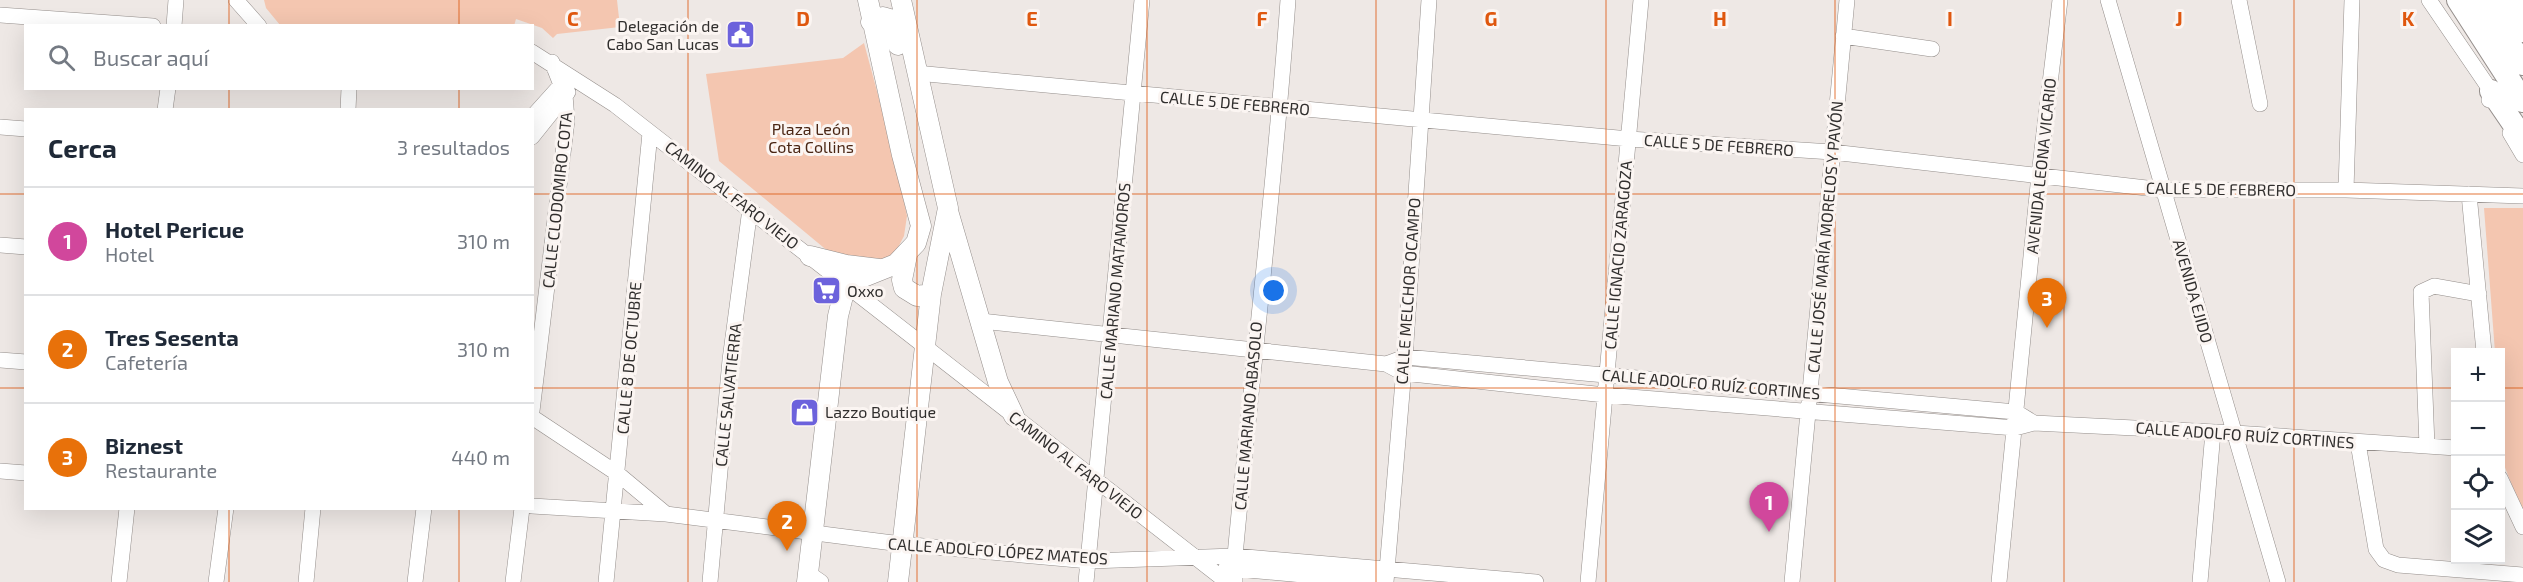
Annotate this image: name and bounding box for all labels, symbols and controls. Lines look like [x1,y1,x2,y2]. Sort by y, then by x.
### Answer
text: C [567,6,579,30]
text: D [796,6,810,30]
text: E [1026,6,1038,30]
text: F [1256,6,1268,30]
text: G [1485,6,1497,30]
text: H [1713,6,1727,30]
text: I [1947,6,1953,30]
text: J [2175,6,2183,30]
text: K [2402,6,2415,30]
place label: Delegación de Cabo San Lucas [607,16,719,53]
public building icon: Delegación de Cabo San Lucas [724,19,756,51]
search box [24,24,534,90]
icon: search [45,41,78,74]
text: Buscar aquí [93,44,209,70]
street label: AVENIDA LEONA VICARIO [2022,77,2059,255]
street label: CALLE 5 DE FEBRERO [1159,86,1311,119]
street label: CALLE JOSÉ MARÍA MORELOS Y PAVÓN [1803,100,1846,374]
street label: CALLE CLODOMIRO COTA [538,111,575,289]
park label: Plaza León Cota Collins [768,119,854,156]
street label: CALLE 5 DE FEBRERO [1643,130,1795,159]
text: Cerca [48,132,117,163]
text: 3 resultados [397,135,510,159]
street label: CAMINO AL FARO VIEJO [662,137,803,253]
street label: CALLE IGNACIO ZARAGOZA [1600,160,1635,350]
street label: CALLE 5 DE FEBRERO [2146,178,2296,199]
street label: CALLE MARIANO MATAMOROS [1096,182,1133,400]
street label: CALLE MELCHOR OCAMPO [1392,197,1423,385]
text: Hotel Pericue [105,216,244,242]
text: 1 [63,229,72,253]
text: 310 m [457,229,510,253]
street label: AVENIDA EJIDO [2170,237,2217,345]
text: Hotel [105,242,154,266]
supermarket icon: Oxxo [810,275,842,307]
your location [1259,276,1288,305]
pin: 3 [2028,278,2066,328]
street label: CALLE 8 DE OCTUBRE [612,281,645,435]
place label: Oxxo [847,281,884,300]
street label: CALLE MARIANO ABASOLO [1230,321,1265,511]
street label: CALLE SALVATIERRA [711,322,744,468]
text: Tres Sesenta [105,324,239,350]
text: 2 [62,337,73,361]
text: 310 m [457,337,510,361]
map controls [2451,348,2505,564]
button: + [2451,348,2505,402]
text: Cafetería [105,350,188,374]
street label: CALLE ADOLFO RUÍZ CORTINES [1601,364,1821,403]
shop icon: Lazzo Boutique [788,396,820,428]
place label: Lazzo Boutique [825,402,936,421]
button: − [2451,402,2505,456]
street label: CAMINO AL FARO VIEJO [1006,407,1147,523]
street label: CALLE ADOLFO RUÍZ CORTINES [2135,417,2355,452]
text: Biznest [105,432,183,458]
text: 3 [62,445,73,469]
text: 440 m [451,445,510,469]
button: locate [2451,456,2505,510]
text: Restaurante [105,458,217,482]
pin: 1 [1750,482,1788,532]
pin: 2 [768,502,806,551]
button: layers [2451,510,2505,564]
street label: CALLE ADOLFO LÓPEZ MATEOS [887,533,1109,568]

